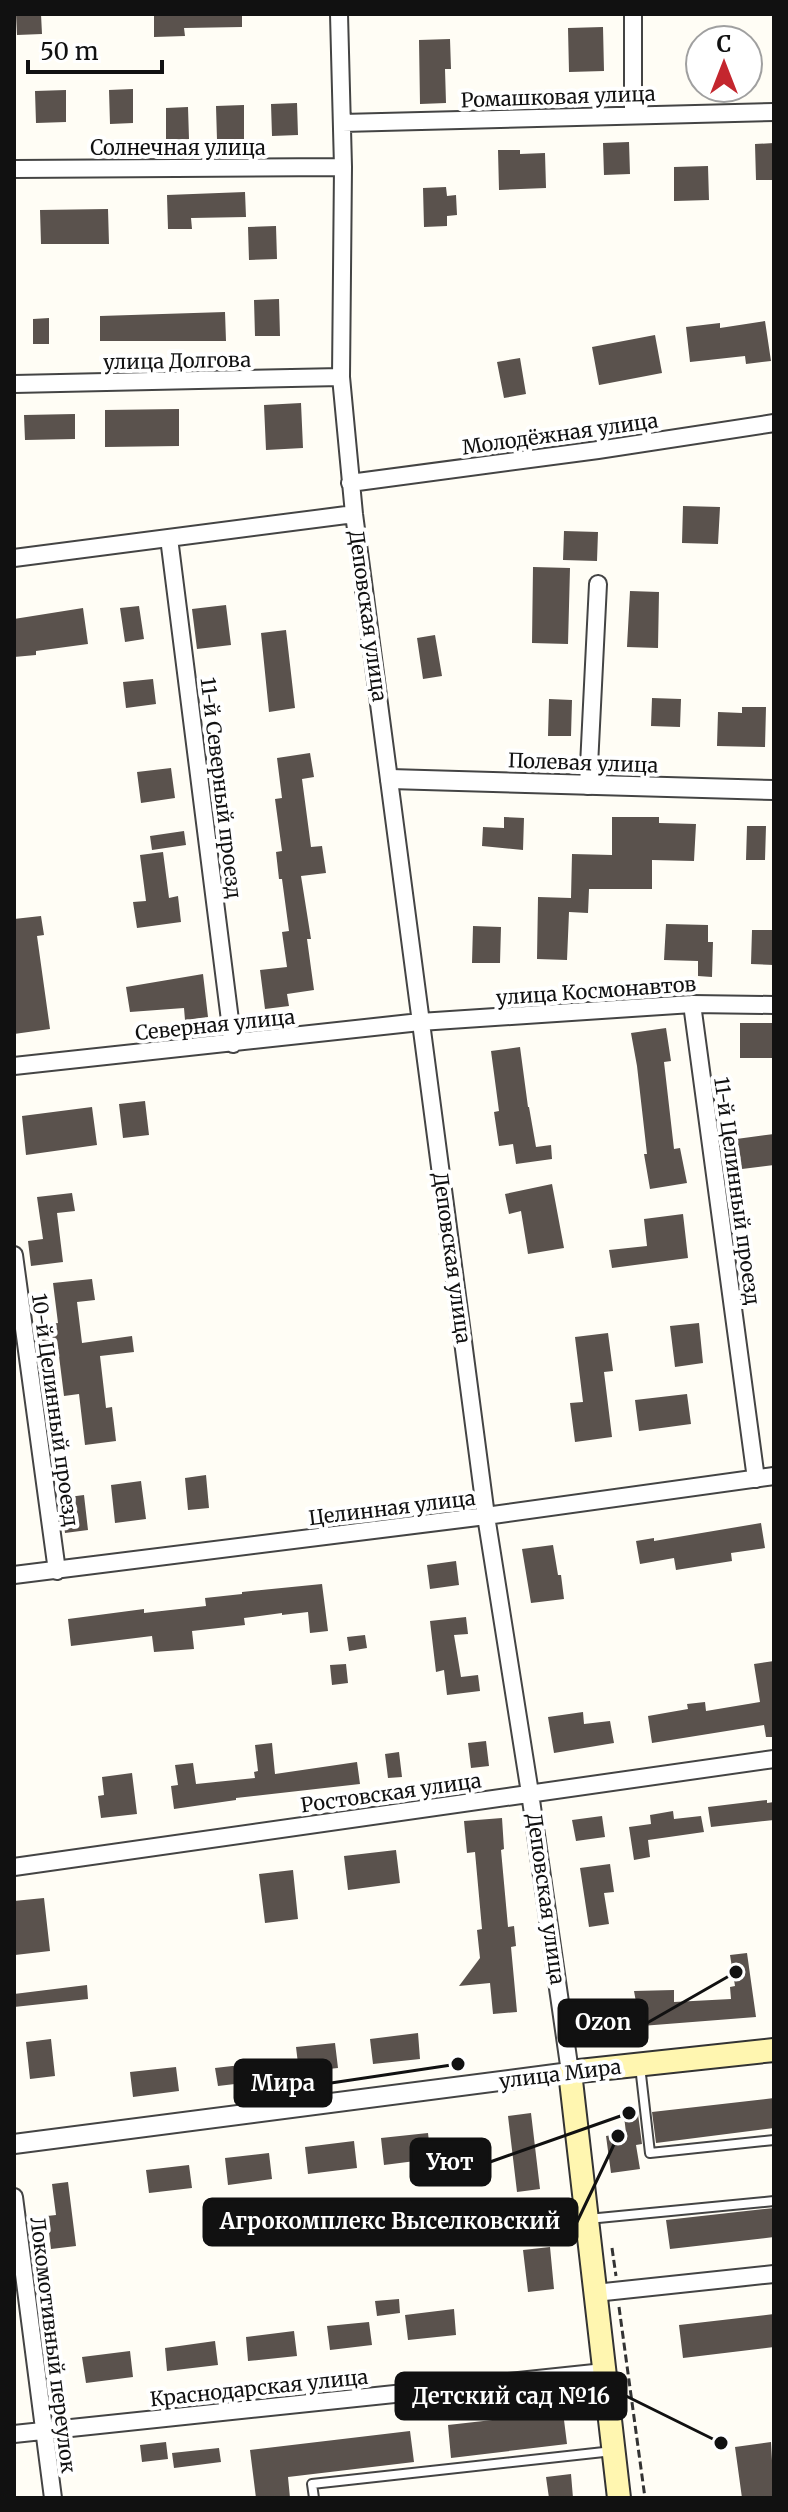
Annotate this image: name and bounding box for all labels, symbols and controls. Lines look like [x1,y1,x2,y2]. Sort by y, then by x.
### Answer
scale bar [28,24,162,74]
north arrow [684,24,764,104]
text: С [717,30,731,58]
text: 50 m [40,36,99,67]
street label: Ромашковая улица [460,81,656,112]
street label: Солнечная улица [90,135,266,160]
street label: улица Долгова [103,347,251,374]
street label: Молодёжная улица [460,407,660,460]
street label: Деповская улица [344,529,393,703]
street label: 11-й Северный проезд [196,676,247,900]
street label: Полевая улица [507,747,659,778]
street label: улица Космонавтов [495,971,697,1010]
street label: Северная улица [134,1004,296,1045]
street label: 11-й Целинный проезд [709,1075,766,1307]
street label: Деповская улица [428,1171,477,1345]
street label: 10-й Целинный проезд [27,1292,84,1528]
street label: Целинная улица [307,1485,477,1530]
street label: Ростовская улица [299,1767,483,1818]
street label: Деповская улица [522,1812,571,1986]
callout: Ozon [559,2000,647,2046]
text: Ozon [575,2008,631,2036]
street label: улица Мира [497,2054,623,2093]
callout: Мира [235,2060,331,2106]
text: Мира [251,2069,315,2097]
callout: Уют [411,2139,490,2185]
text: Уют [425,2148,474,2176]
callout: Агрокомплекс Выселковский [204,2199,577,2245]
text: Агрокомплекс Выселковский [219,2207,560,2235]
street label: Локомотивный переулок [25,2216,82,2475]
street label: Краснодарская улица [149,2364,370,2411]
callout: Детский сад №16 [396,2373,626,2419]
text: Детский сад №16 [412,2382,610,2410]

